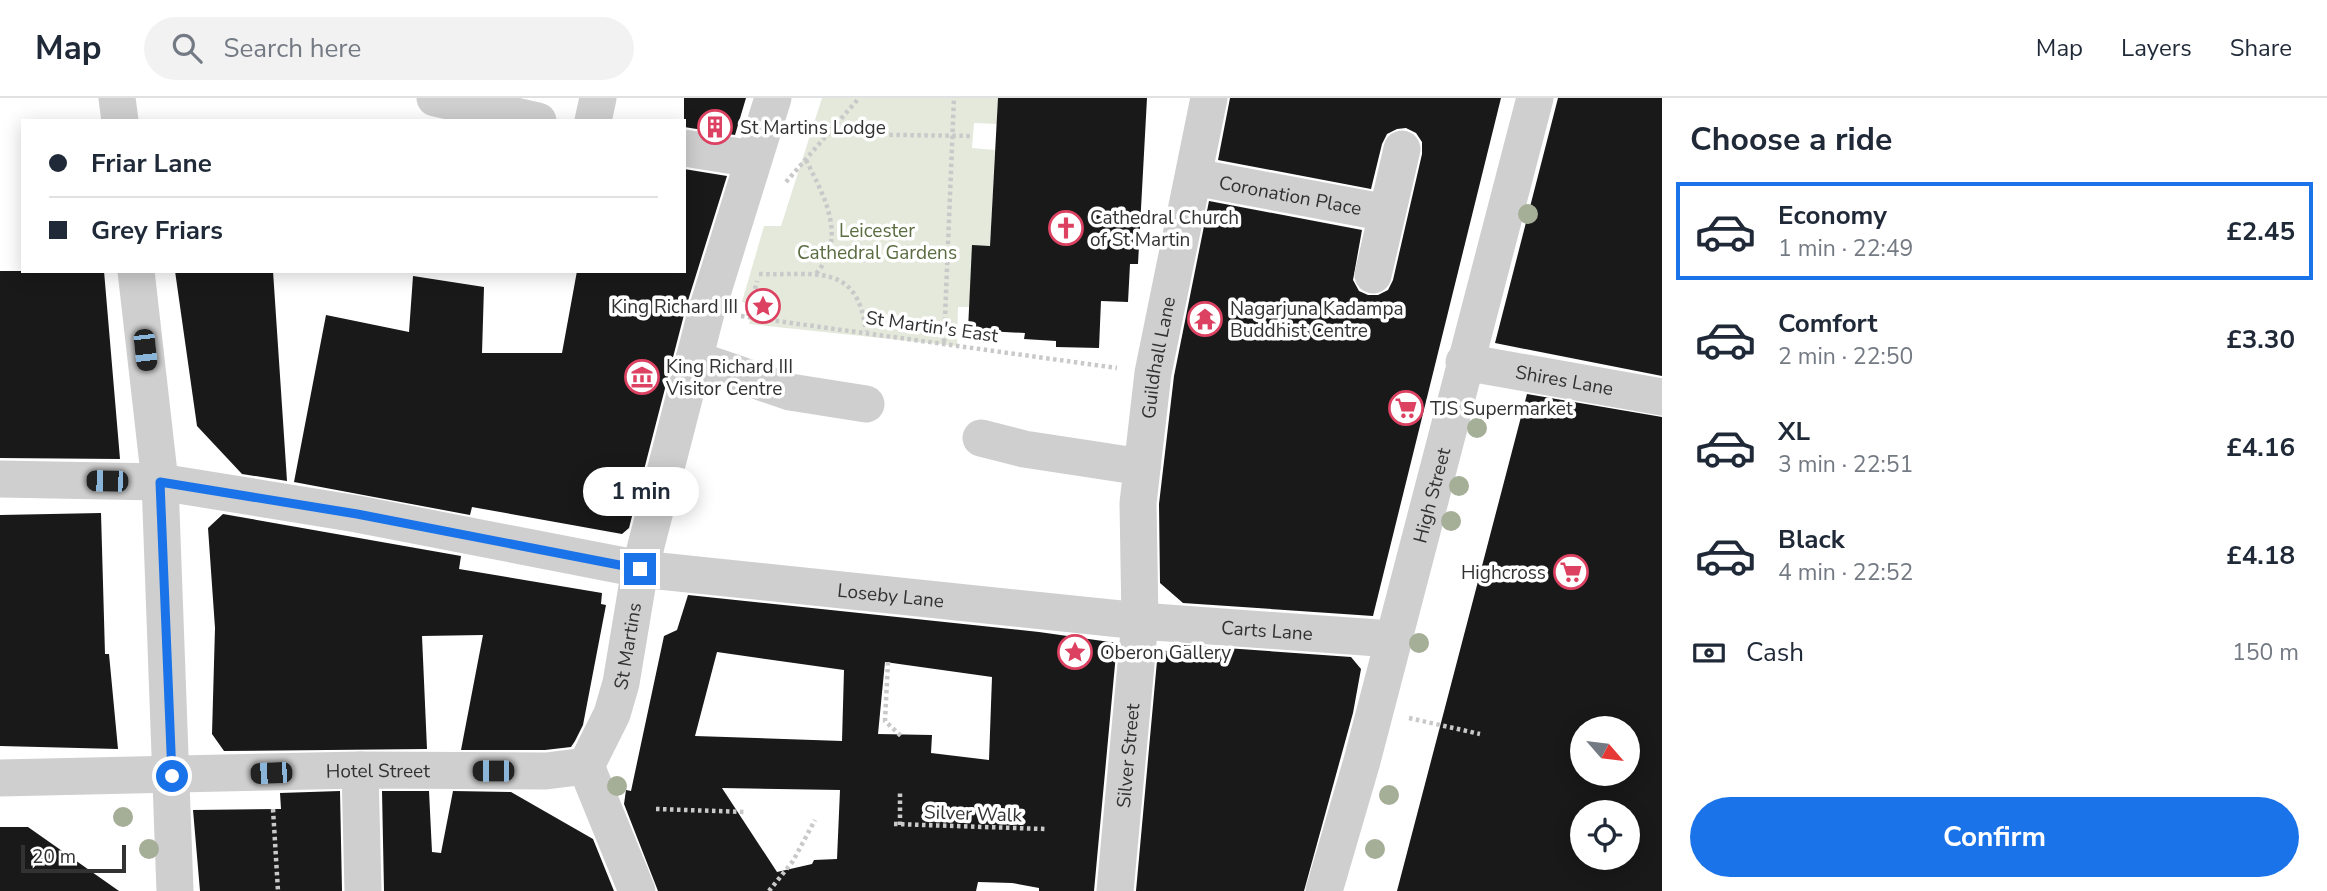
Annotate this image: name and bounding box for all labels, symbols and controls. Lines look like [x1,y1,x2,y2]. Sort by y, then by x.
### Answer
search box [144,17,634,80]
text: Map [35,26,102,71]
icon: search [168,29,206,67]
text: Search here [224,31,361,66]
text: Map [2036,32,2083,64]
text: Layers [2121,32,2192,64]
text: Share [2230,32,2292,64]
building icon: St Martins Lodge [696,108,734,146]
place label: St Martins Lodge [740,115,886,141]
text: Choose a ride [1690,118,1892,161]
text: Friar Lane [91,146,212,181]
street label: Coronation Place [1217,170,1364,222]
text: Economy [1778,198,1887,233]
icon: car [1694,200,1757,263]
place label: Cathedral Church of St Martin [1090,205,1239,253]
church icon: Cathedral Church of St Martin [1047,209,1085,247]
text: Grey Friars [91,213,223,248]
text: £2.45 [2226,214,2295,249]
park label: Leicester Cathedral Gardens [797,218,957,266]
text: 1 min · 22:49 [1778,233,1913,264]
place icon: King Richard III [744,287,782,325]
place label: King Richard III [611,294,738,320]
street label: Guildhall Lane [1136,294,1182,420]
place label: Nagarjuna Kadampa Buddhist Centre [1230,296,1404,344]
temple icon: Nagarjuna Kadampa Buddhist Centre [1186,300,1224,338]
street label: St Martin's East [864,305,1000,349]
text: Comfort [1778,306,1878,341]
icon: car [1694,308,1757,371]
text: £3.30 [2226,322,2295,357]
car [133,328,158,372]
text: 2 min · 22:50 [1778,341,1913,372]
place label: King Richard III Visitor Centre [665,354,793,402]
museum icon: King Richard III Visitor Centre [623,358,661,396]
street label: Shires Lane [1513,359,1615,402]
supermarket icon: TJS Supermarket [1387,389,1425,427]
place label: TJS Supermarket [1430,396,1573,422]
text: XL [1778,414,1810,449]
icon: car [1694,416,1757,479]
text: £4.16 [2226,430,2295,465]
street label: High Street [1407,445,1457,546]
text: 3 min · 22:51 [1778,449,1913,480]
callout: 1 min [582,468,698,517]
car [86,470,129,492]
text: 1 min [611,476,671,507]
text: Black [1778,522,1845,557]
icon: car [1694,524,1757,587]
text: £4.18 [2226,538,2295,573]
route end [624,553,656,585]
supermarket icon: Highcross [1552,553,1590,591]
text: 4 min · 22:52 [1778,557,1913,588]
place label: Highcross [1461,560,1546,586]
street label: Loseby Lane [836,578,945,615]
street label: St Martins [608,601,648,693]
street label: Carts Lane [1220,615,1314,647]
place icon: Oberon Gallery [1056,633,1094,671]
icon: cash [1690,634,1728,672]
text: Cash [1746,635,1804,670]
text: 150 m [2232,637,2299,668]
place label: Oberon Gallery [1100,640,1231,666]
street label: Silver Street [1111,702,1146,809]
north arrow [1570,716,1640,786]
map controls [1570,716,1640,870]
street label: Hotel Street [326,758,430,785]
route start [156,760,188,792]
car [473,761,515,782]
car [250,762,293,784]
button: Confirm [1690,797,2299,877]
street label: Silver Walk [924,799,1023,829]
button: locate [1570,800,1640,870]
scale bar [21,842,126,874]
text: 20 m [32,844,76,870]

